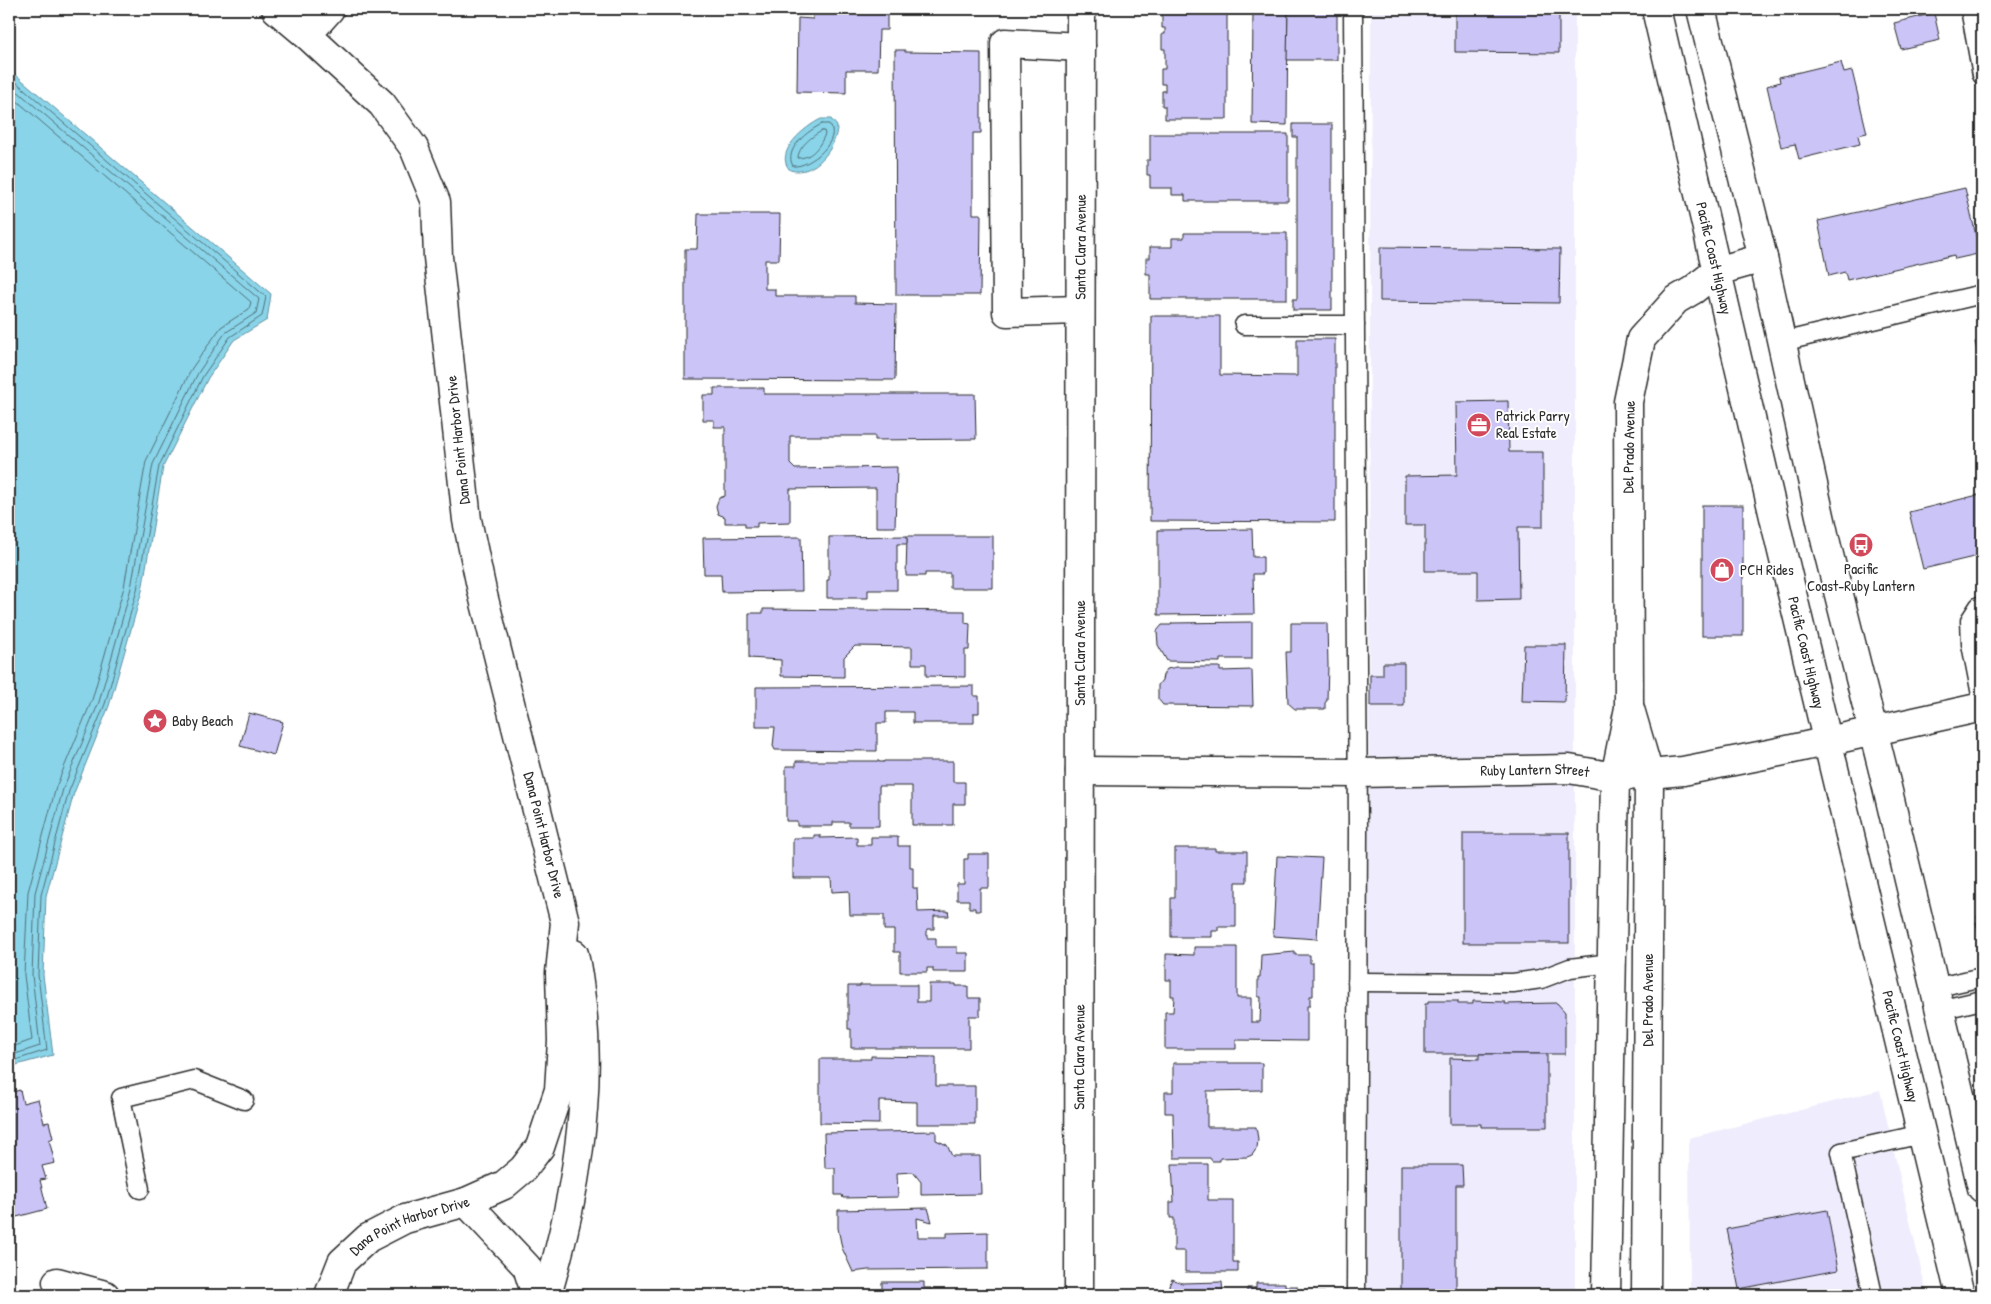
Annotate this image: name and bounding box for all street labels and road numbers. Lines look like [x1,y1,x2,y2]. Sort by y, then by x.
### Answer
street label: Santa Clara Avenue [1070,194,1091,300]
street label: Pacific Coast Highway [1691,200,1738,317]
street label: Dana Point Harbor Drive [440,375,475,506]
street label: Del Prado Avenue [1617,400,1640,494]
street label: Pacific Coast Highway [1783,594,1830,711]
street label: Santa Clara Avenue [1069,600,1090,706]
street label: Ruby Lantern Street [1480,758,1592,783]
street label: Dana Point Harbor Drive [519,770,570,900]
street label: Del Prado Avenue [1637,954,1658,1046]
street label: Pacific Coast Highway [1877,988,1925,1105]
street label: Santa Clara Avenue [1068,1004,1089,1110]
street label: Dana Point Harbor Drive [345,1191,473,1260]

